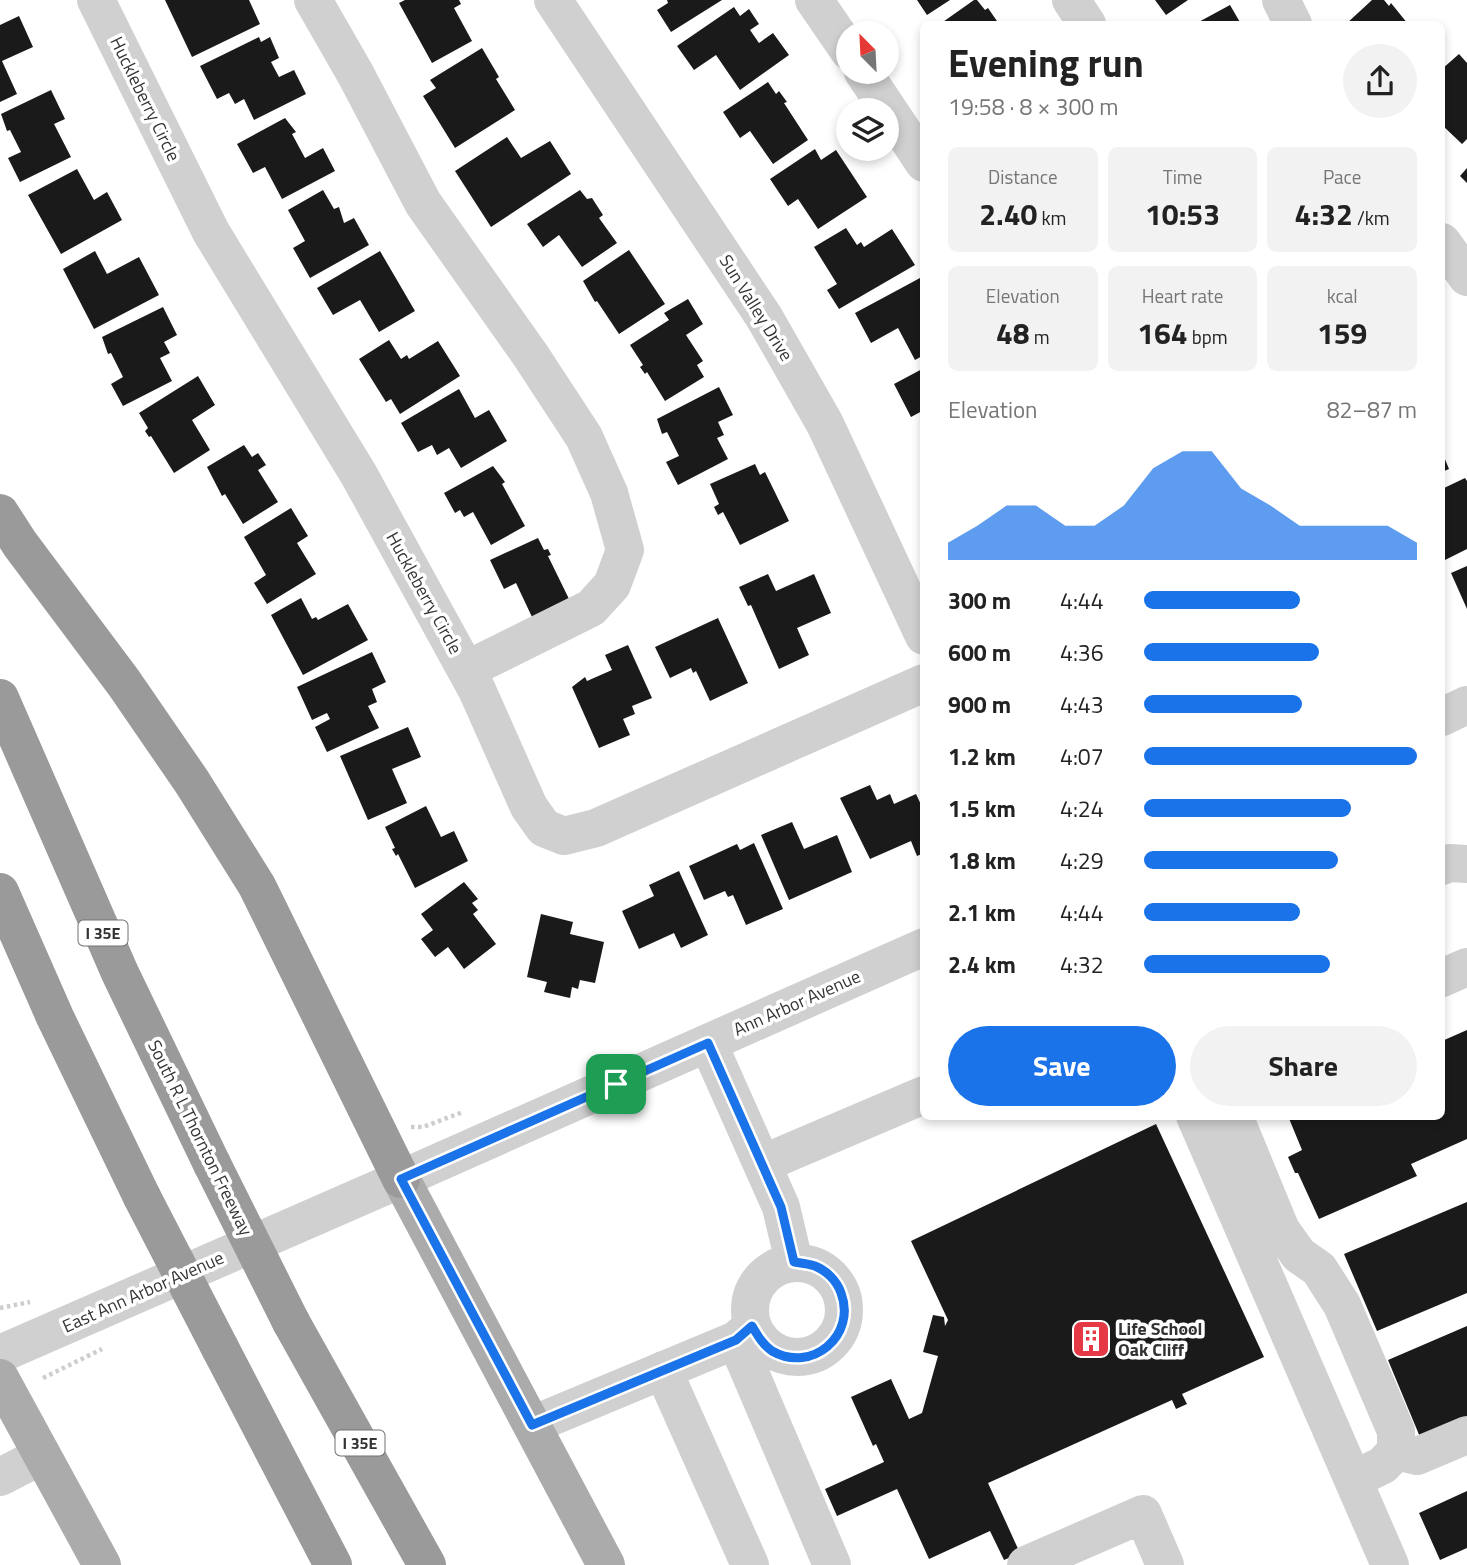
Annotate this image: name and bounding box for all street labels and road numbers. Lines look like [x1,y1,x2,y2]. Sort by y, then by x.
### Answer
street label: Huckleberry Circle [104,32,187,166]
street label: Sun Valley Drive [713,249,800,366]
street label: Huckleberry Circle [380,527,469,659]
road number: I 35E [78,920,128,945]
street label: Ann Arbor Avenue [729,962,865,1043]
street label: South R L Thornton Freeway [141,1035,260,1240]
street label: East Ann Arbor Avenue [58,1244,228,1339]
road number: I 35E [336,1430,384,1456]

